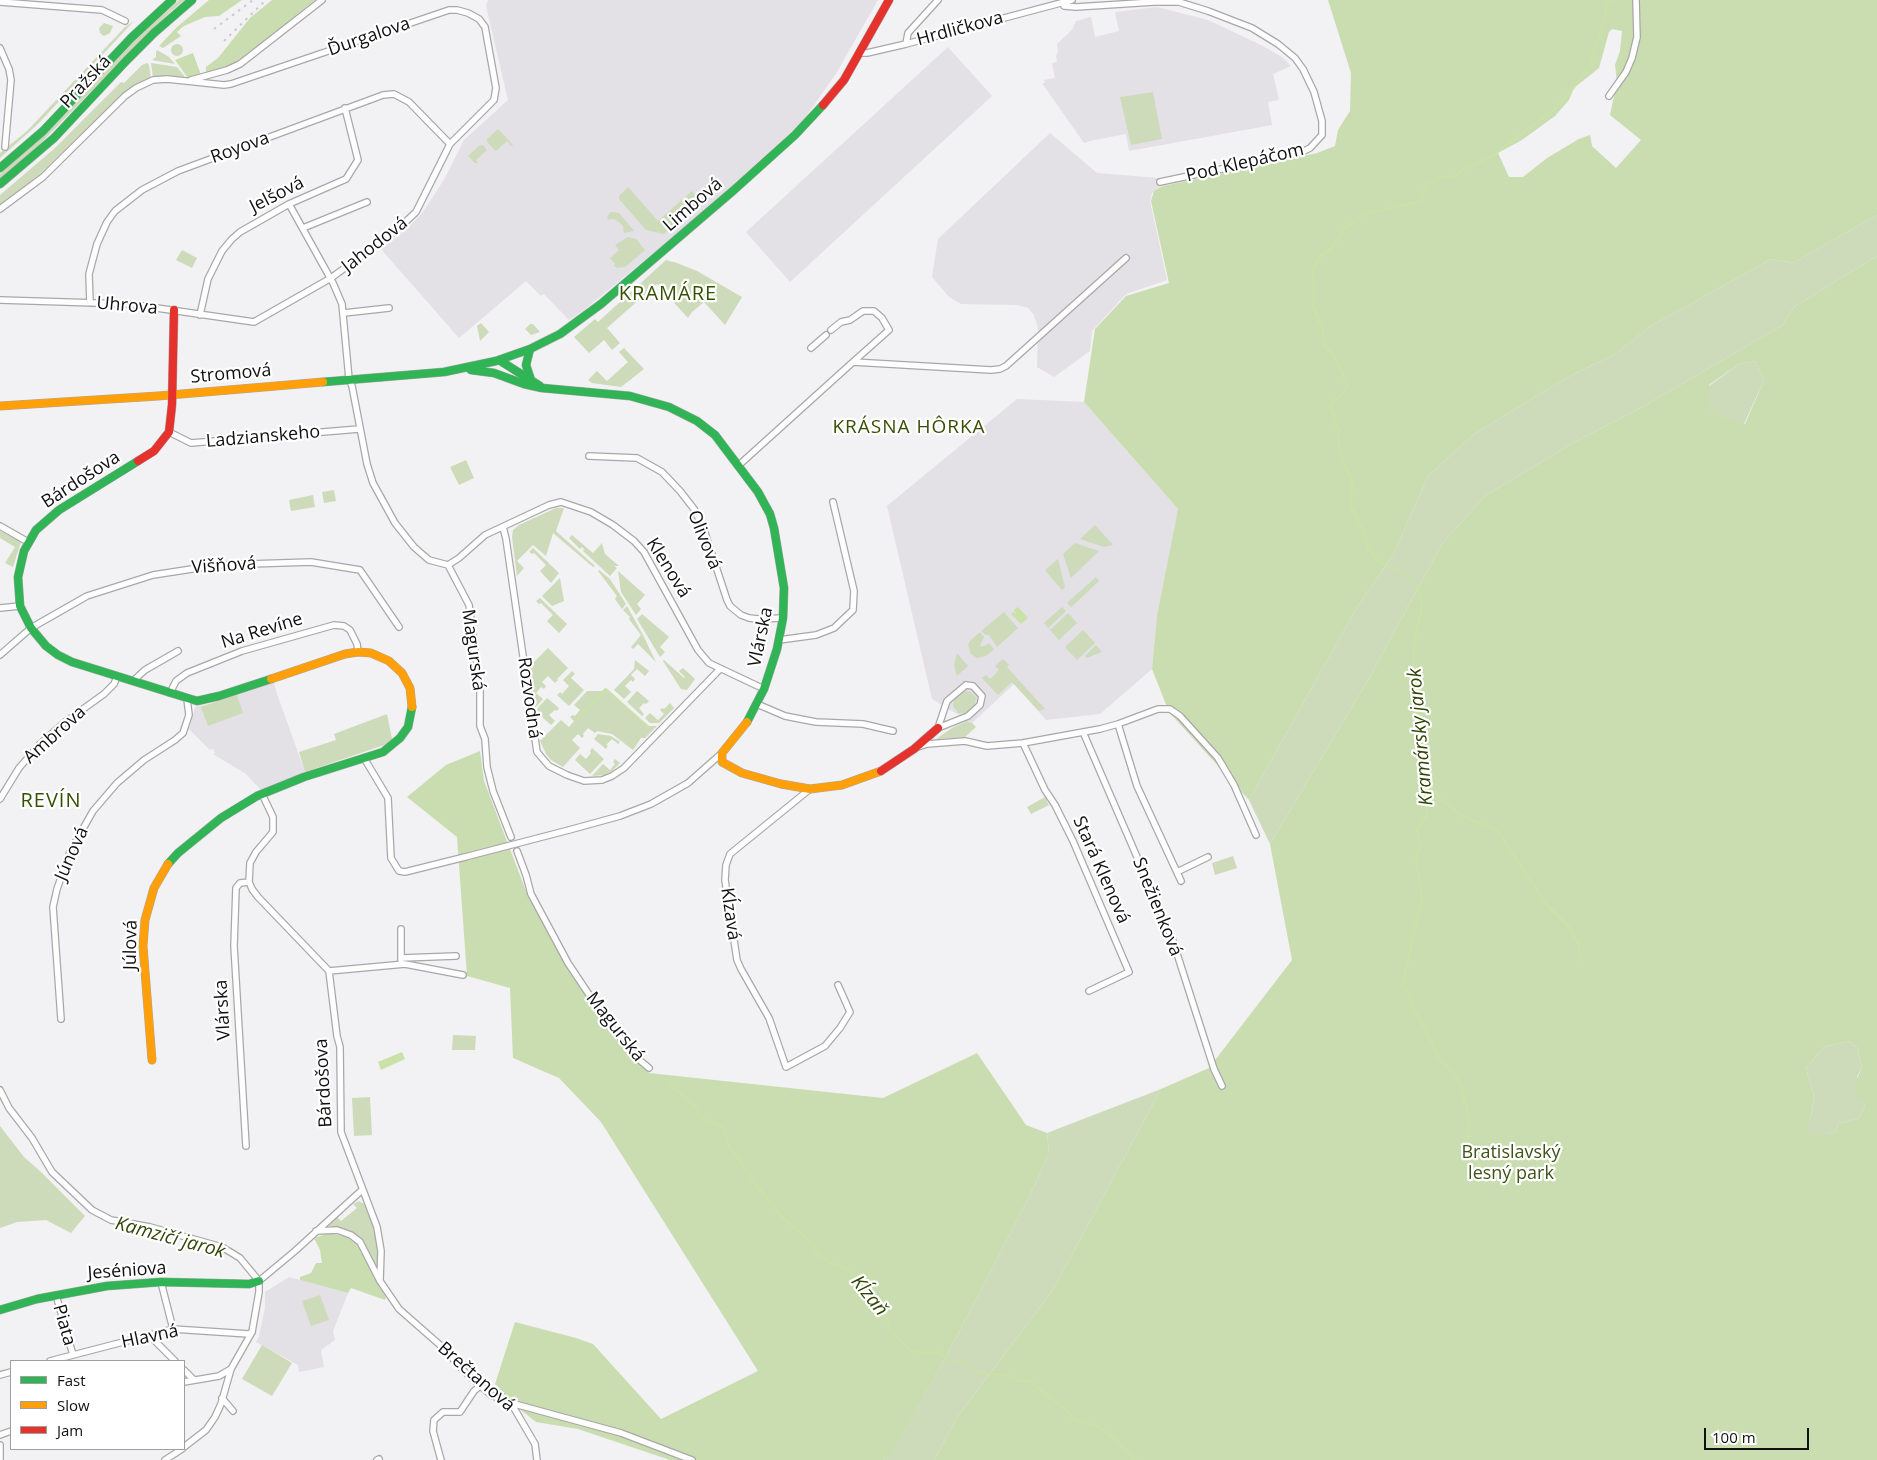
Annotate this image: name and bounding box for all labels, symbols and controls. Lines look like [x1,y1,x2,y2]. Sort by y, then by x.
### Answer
street label: Hrdličkova [914,7,1006,51]
street label: Ďurgalova [325,13,413,61]
street label: Pražská [56,51,116,113]
street label: Royova [208,127,272,169]
street label: Pod Klepáčom [1184,139,1306,187]
street label: Jelšová [246,172,308,218]
street label: Limbová [659,173,727,237]
street label: Jahodová [338,213,412,277]
district label: KRAMÁRE [618,282,718,306]
street label: Uhrova [96,293,158,319]
street label: Stromová [190,360,272,388]
district label: KRÁSNA HÔRKA [831,417,987,439]
street label: Ladzianskeho [205,421,321,453]
street label: Bárdošova [38,447,124,513]
street label: Olivová [682,507,726,573]
street label: Klenová [641,534,695,602]
street label: Višňová [191,553,257,579]
street label: Vlárska [744,605,778,669]
street label: Na Revíne [219,608,305,654]
street label: Magurská [457,608,489,692]
street label: Rozvodná [513,656,545,740]
water label: Kramársky jarok [1404,667,1438,807]
street label: Ambrova [19,701,91,769]
district label: REVÍN [20,789,82,813]
street label: Stará Klenová [1068,813,1134,927]
street label: Júnová [51,824,93,884]
street label: Snežienková [1127,855,1187,959]
street label: Kĺzavá [716,886,744,942]
street label: Júlová [120,920,142,970]
street label: Vlárska [211,979,235,1041]
street label: Magurská [581,988,649,1066]
street label: Bárdošova [311,1038,337,1128]
park label: Bratislavský lesný park [1461,1142,1561,1184]
water label: Kamzičí jarok [113,1212,227,1264]
street label: Jeséniova [87,1257,167,1285]
water label: Kĺzaň [846,1271,892,1321]
street label: Piata [48,1302,80,1348]
street label: Hlavná [119,1320,181,1354]
street label: Brečtanová [433,1338,519,1416]
legend [10,1360,185,1450]
text: Fast [57,1370,86,1390]
text: Slow [57,1395,90,1415]
scale bar [1707,1418,1812,1450]
text: Jam [57,1420,83,1440]
text: 100 m [1712,1427,1756,1447]

